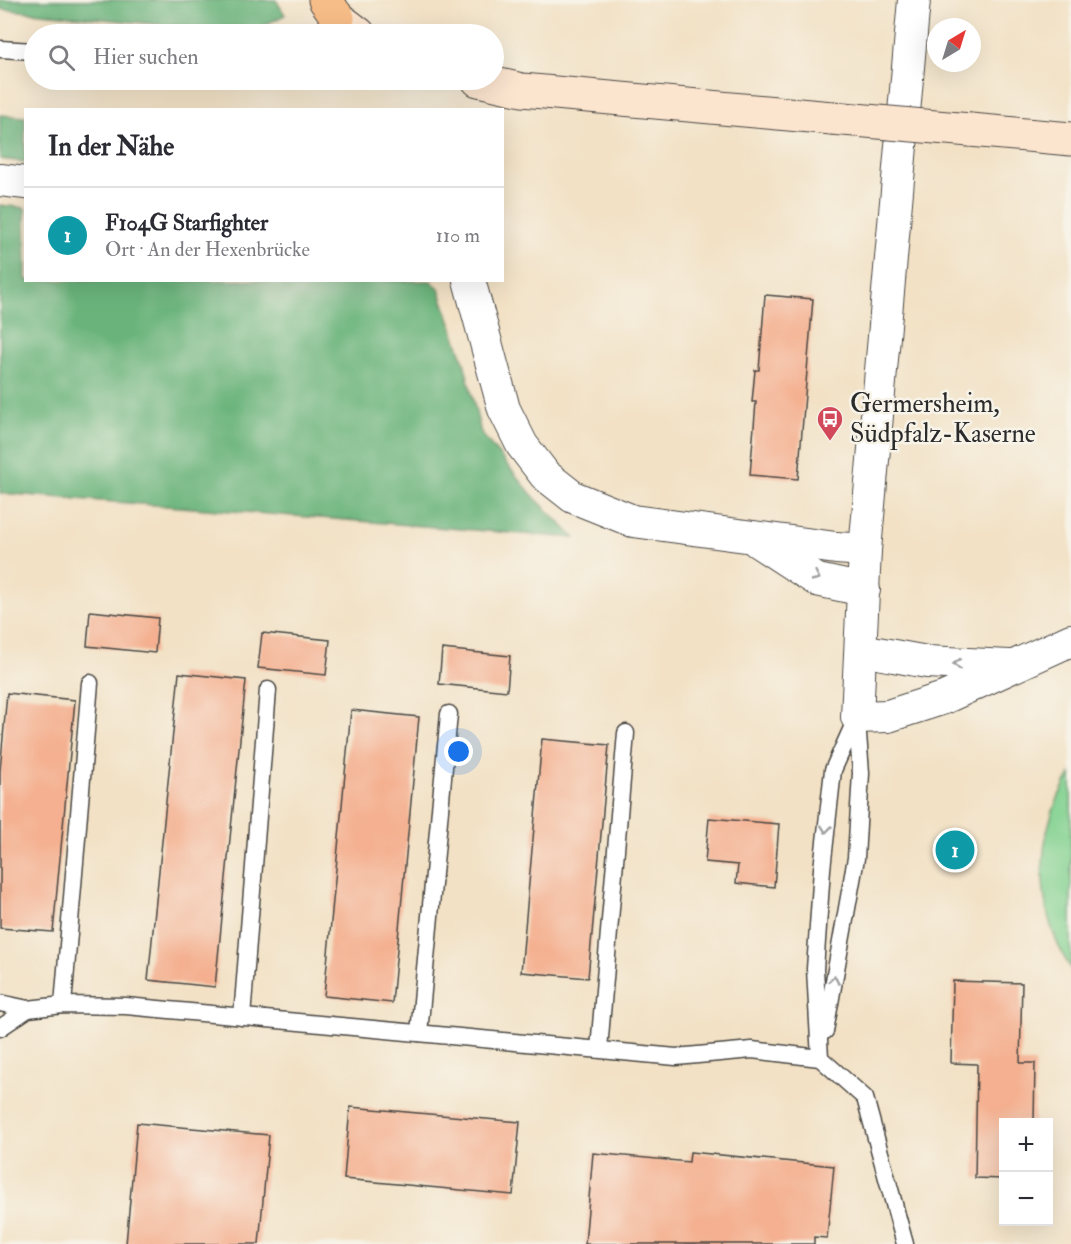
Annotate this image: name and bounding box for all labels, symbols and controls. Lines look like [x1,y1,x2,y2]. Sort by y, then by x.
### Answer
north arrow [927,18,981,72]
search box [24,24,504,90]
icon: search [45,41,78,74]
text: Hier suchen [93,43,199,71]
text: In der Nähe [48,131,174,163]
text: F104G Starfighter [105,209,268,237]
text: 1 [64,223,71,248]
text: 110 m [436,223,480,248]
text: Ort · An der Hexenbrücke [105,237,310,262]
place label: Germersheim, Südpfalz-Kaserne [850,388,1036,451]
bus stop icon: Germersheim, Südpfalz-Kaserne [815,404,845,442]
one-way arrow [810,570,821,582]
one-way arrow [953,657,962,670]
your location [444,737,473,766]
one-way arrow [821,824,833,833]
pin: 1 [936,828,974,872]
one-way arrow [827,975,840,985]
map controls [999,1118,1053,1226]
button: + [999,1118,1053,1172]
button: − [999,1172,1053,1226]

